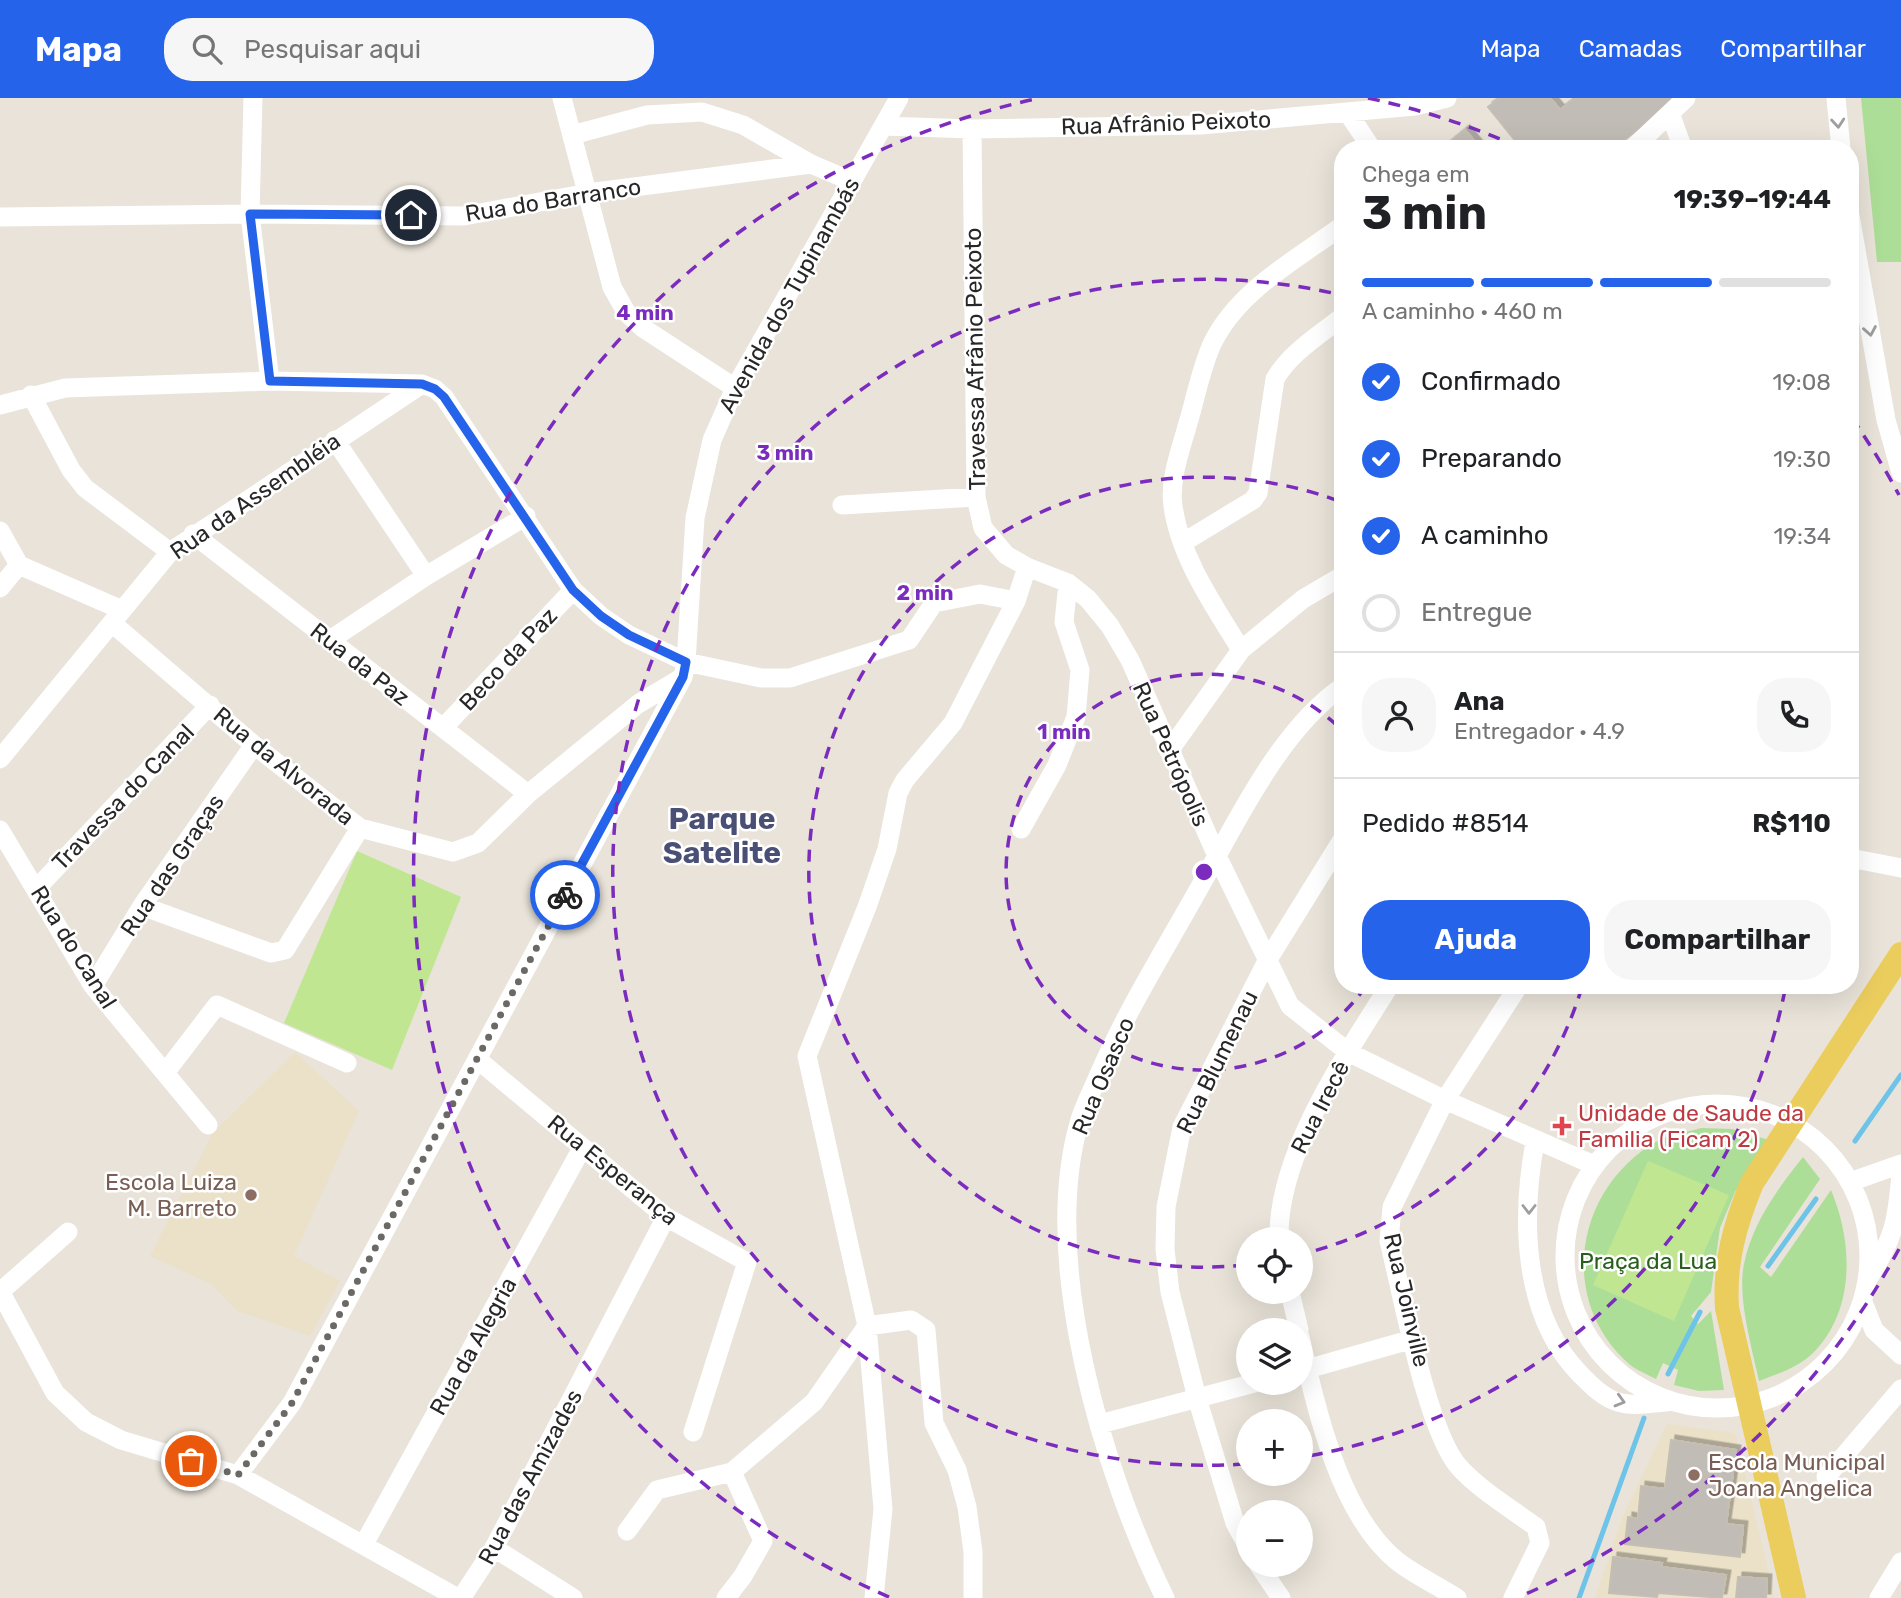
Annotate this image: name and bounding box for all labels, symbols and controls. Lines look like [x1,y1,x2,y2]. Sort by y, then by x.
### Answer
search box [164,18,654,81]
text: Mapa [35,30,122,69]
icon: search [188,30,226,68]
text: Pesquisar aqui [244,34,421,65]
text: Mapa [1481,35,1541,63]
text: Camadas [1579,35,1682,63]
text: Compartilhar [1720,35,1866,63]
street label: Rua Afrânio Peixoto [1060,105,1272,141]
one-way arrow [1831,118,1846,129]
text: Chega em [1362,160,1470,188]
street label: Rua do Barranco [463,172,643,228]
street label: Avenida dos Tupinambás [713,172,865,418]
text: 19:39–19:44 [1673,184,1831,215]
pin [381,185,441,245]
text: 3 min [1362,186,1487,241]
icon: home [392,196,430,234]
street label: Travessa Afrânio Peixoto [959,227,991,491]
text: A caminho · 460 m [1362,297,1563,325]
text: 4 min [616,300,674,325]
one-way arrow [1862,325,1877,337]
icon: check [1362,363,1400,401]
text: Confirmado [1421,366,1561,397]
text: 19:08 [1772,368,1831,396]
street label: Rua da Assembléia [165,427,345,565]
text: 3 min [756,440,814,465]
icon: check [1362,440,1400,478]
text: Preparando [1421,443,1562,474]
text: 19:30 [1773,445,1831,473]
icon: check [1362,517,1400,555]
text: A caminho [1421,520,1549,551]
text: 19:34 [1774,522,1831,550]
text: 2 min [897,580,953,605]
text: Entregue [1421,597,1532,628]
street label: Beco da Paz [453,602,563,716]
street label: Rua da Paz [305,617,415,711]
street label: Rua Petrópolis [1127,677,1215,831]
button: person [1362,678,1436,752]
button: phone [1757,678,1831,752]
text: Ana [1454,686,1505,717]
street label: Rua da Alvorada [208,701,360,831]
text: Entregador · 4.9 [1454,717,1625,745]
street label: Travessa do Canal [46,718,200,876]
text: 1 min [1037,719,1091,744]
street label: Rua das Graças [114,789,230,941]
district label: Parque Satelite [663,801,781,871]
text: Pedido #8514 [1362,808,1529,839]
text: R$110 [1752,808,1831,839]
courier [530,860,600,930]
centre of rings [1192,860,1216,884]
icon: bike [546,876,584,914]
street label: Rua do Canal [25,880,123,1014]
button: Ajuda [1362,900,1590,980]
button: Compartilhar [1604,900,1831,980]
street label: Rua Blumenau [1170,986,1264,1138]
street label: Rua Osasco [1066,1013,1140,1139]
street label: Rua Irecê [1285,1056,1355,1158]
place label: Unidade de Saude da Familia (Ficam 2) [1578,1099,1804,1153]
street label: Rua Esperança [542,1109,684,1231]
marker: Unidade de Saude da Familia (Ficam 2) [1552,1116,1572,1136]
place label: Escola Luiza M. Barreto [105,1168,237,1222]
marker: Escola Luiza M. Barreto [243,1187,259,1203]
one-way arrow [1521,1205,1537,1215]
map controls [1236,1227,1313,1577]
button: locate [1236,1227,1313,1304]
street label: Rua Joinville [1378,1230,1436,1370]
park label: Praça da Lua [1579,1247,1717,1275]
street label: Rua da Alegria [424,1272,522,1420]
button: layers [1236,1318,1313,1395]
street label: Rua das Amizades [472,1385,588,1569]
one-way arrow [1614,1392,1626,1407]
button: + [1236,1409,1313,1486]
pin [161,1431,221,1491]
icon: bag [172,1442,210,1480]
place label: Escola Municipal Joana Angelica [1708,1448,1885,1502]
marker: Escola Municipal Joana Angelica [1686,1467,1702,1483]
button: − [1236,1500,1313,1577]

